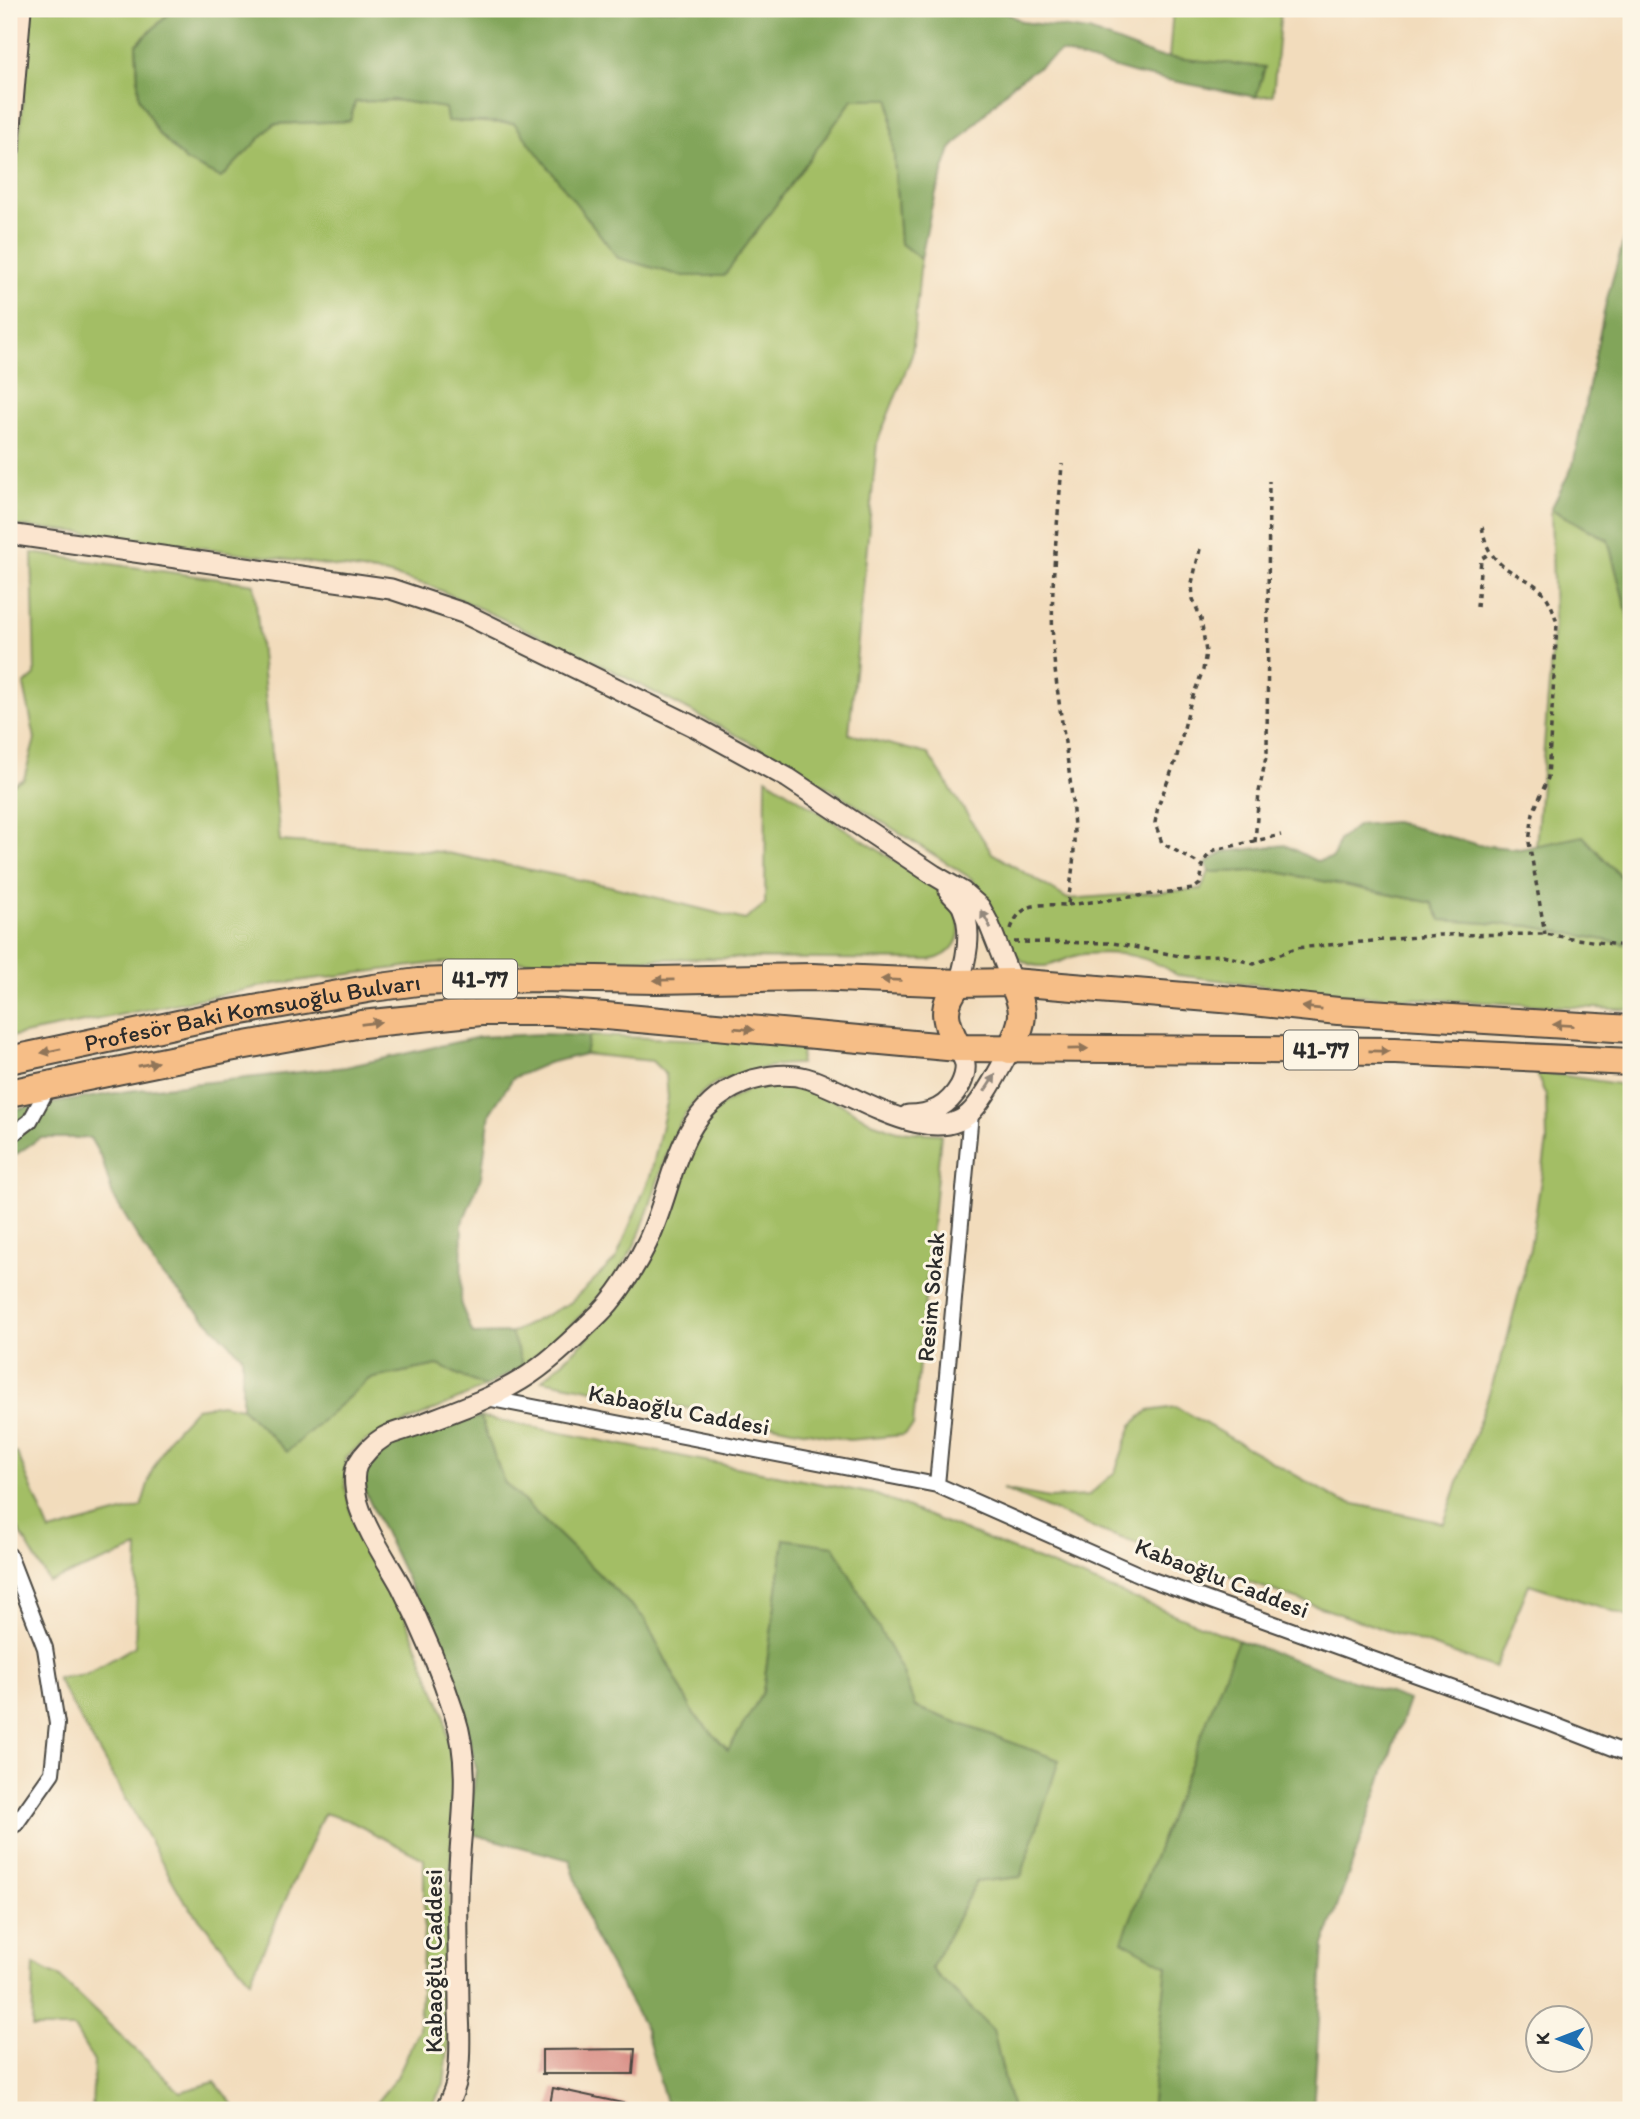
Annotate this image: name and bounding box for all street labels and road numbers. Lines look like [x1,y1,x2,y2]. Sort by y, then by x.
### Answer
road number: 41-77 [443,960,517,998]
street label: Profesör Baki Komsuoğlu Bulvarı [81,967,422,1058]
road number: 41-77 [1284,1030,1358,1070]
street label: Resim Sokak [910,1230,951,1363]
street label: Kabaoğlu Caddesi [586,1378,772,1441]
street label: Kabaoğlu Caddesi [1131,1531,1313,1624]
street label: Kabaoğlu Caddesi [419,1869,448,2053]

